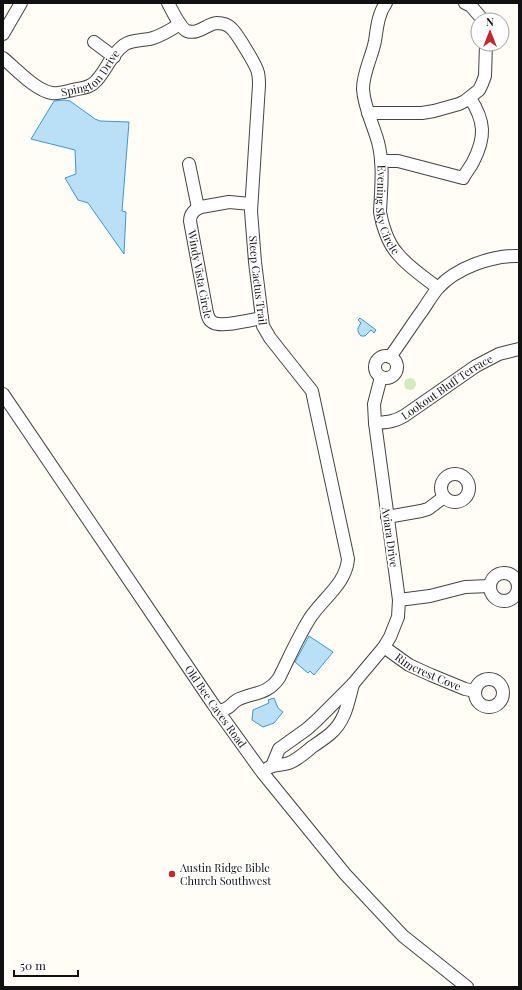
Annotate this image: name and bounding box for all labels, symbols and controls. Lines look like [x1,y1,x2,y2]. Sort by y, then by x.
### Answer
north arrow [470,12,510,52]
text: N [486,14,494,29]
street label: Spington Drive [59,46,123,99]
street label: Evening Sky Circle [373,165,404,258]
street label: Windy Vista Circle [185,228,216,321]
street label: Steep Cactus Trail [246,235,271,326]
street label: Lookout Bluff Terrace [398,350,495,423]
street label: Aviara Drive [379,505,402,569]
street label: Rimcrest Cove [392,649,464,694]
street label: Old Bee Caves Road [182,662,250,751]
place label: Austin Ridge Bible Church Southwest [179,860,271,888]
marker: Austin Ridge Bible Church Southwest [167,869,177,879]
scale bar [14,952,78,978]
text: 50 m [20,957,46,973]

